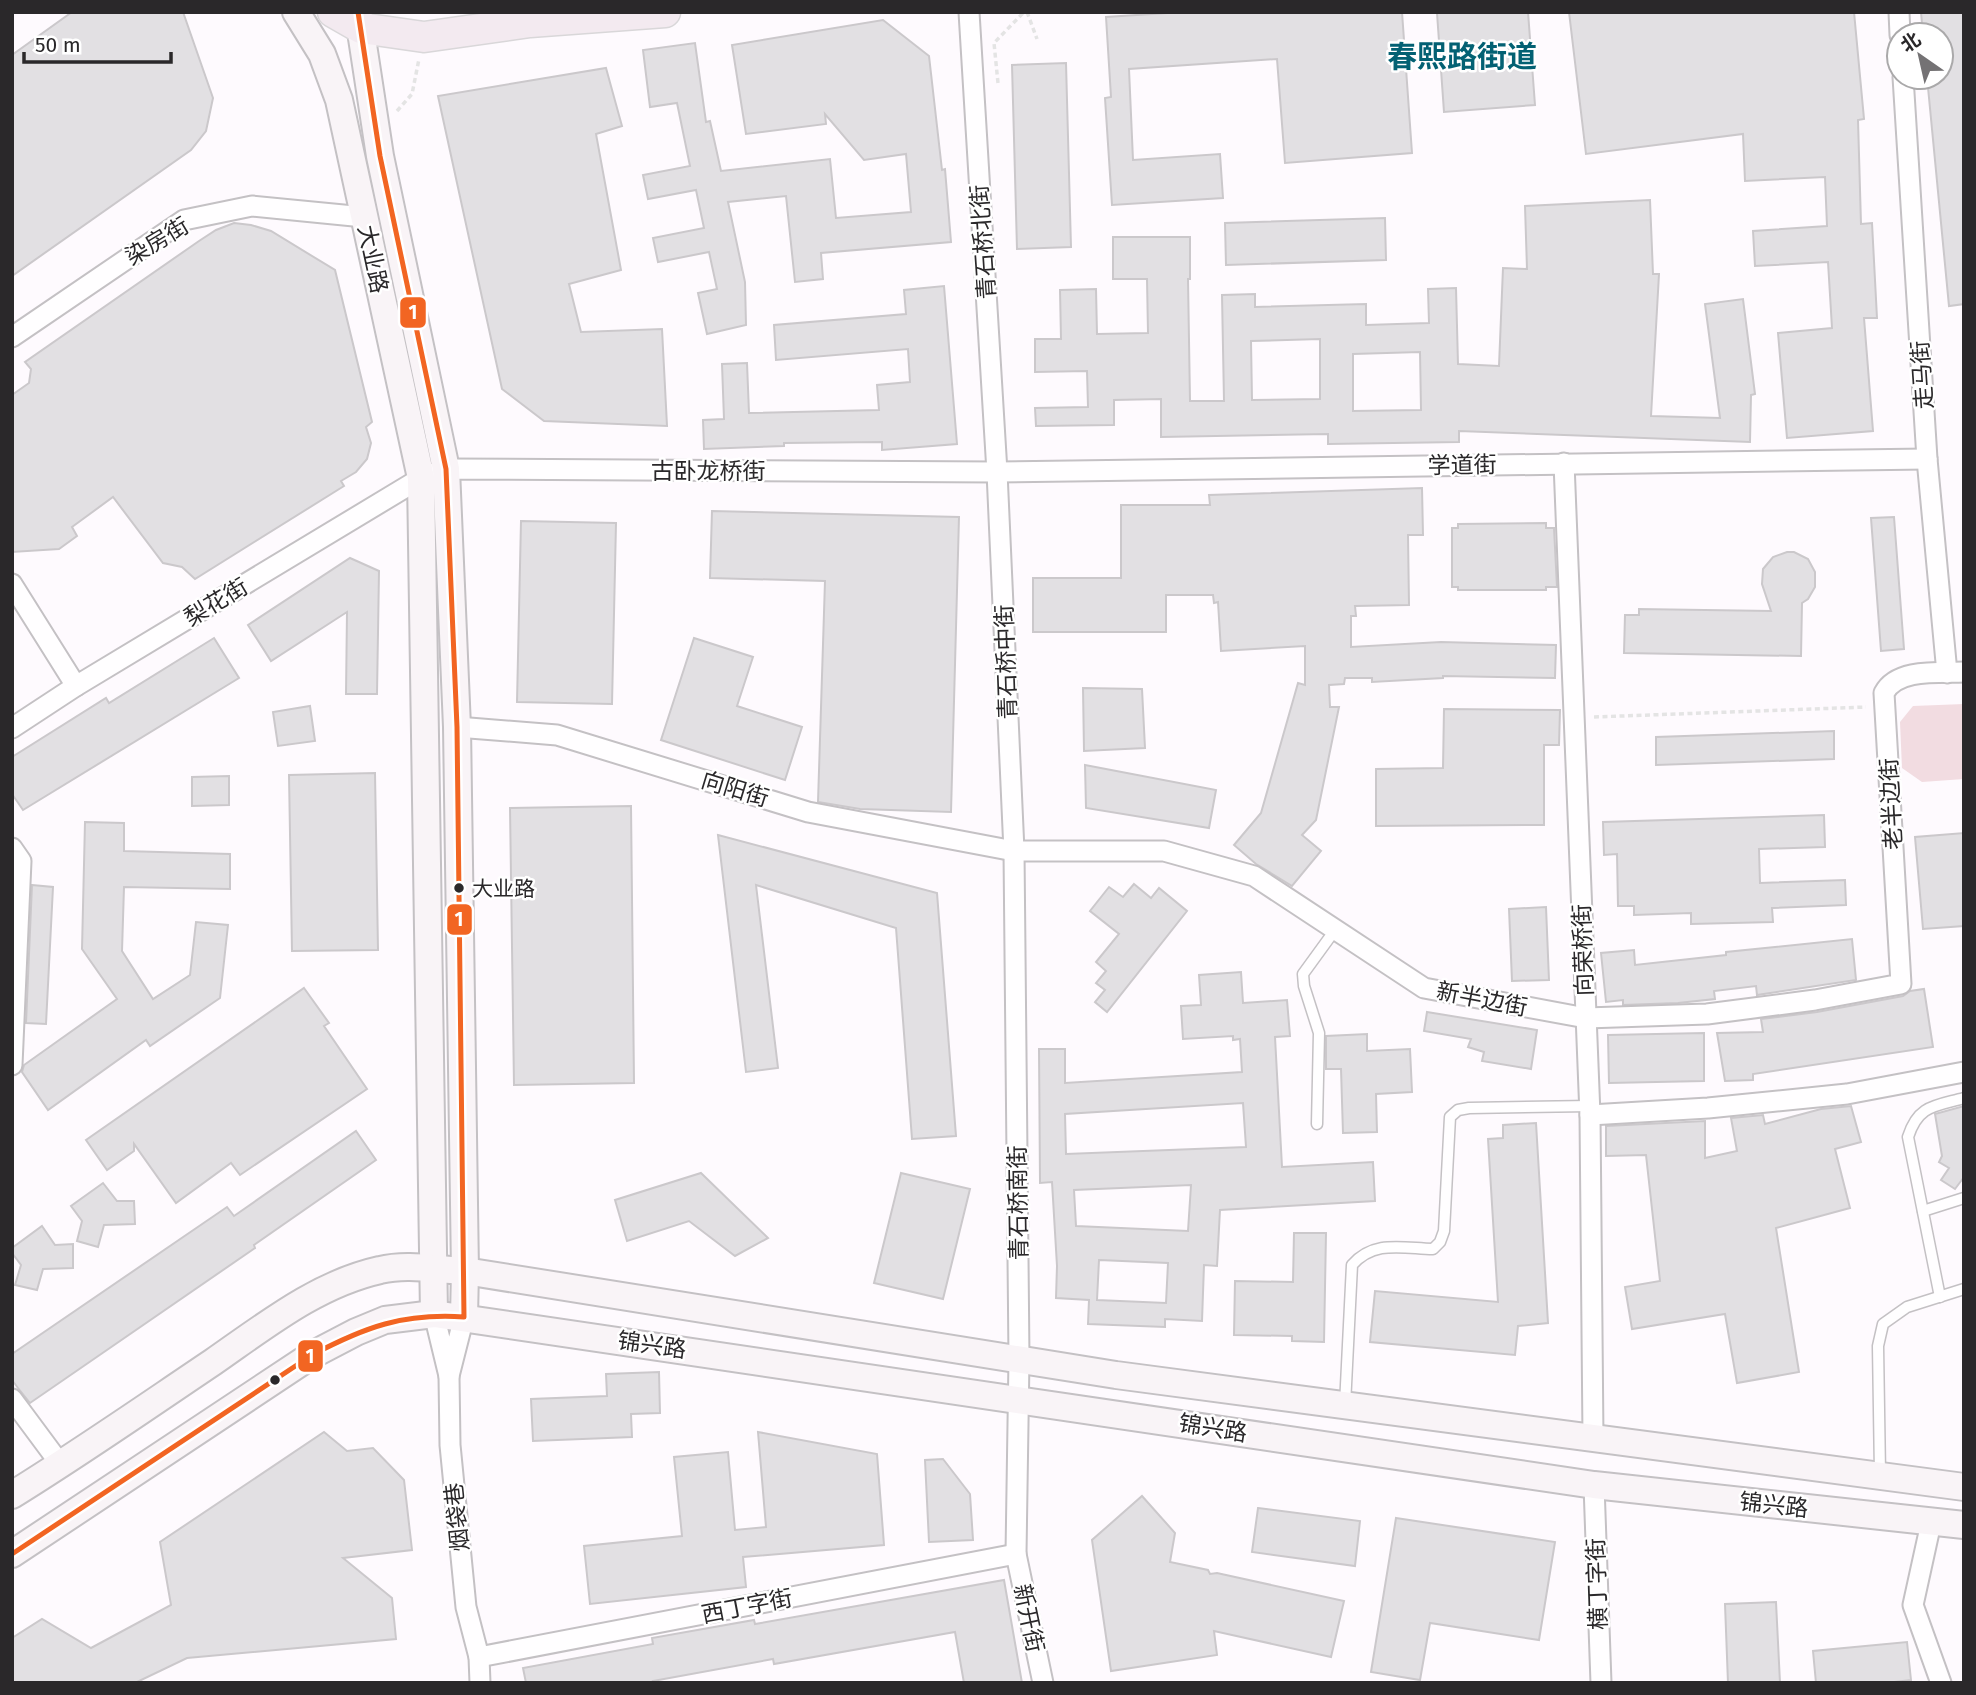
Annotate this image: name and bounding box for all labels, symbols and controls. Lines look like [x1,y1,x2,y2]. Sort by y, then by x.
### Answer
scale bar [24,21,172,65]
north arrow [1885,21,1955,91]
text: 北 [1896,27,1925,57]
text: 50 m [35,32,81,58]
district label: 春熙路街道 [1387,39,1537,75]
street label: 青石桥北街 [965,184,1001,300]
street label: 染房街 [120,211,194,271]
street label: 大业路 [352,222,394,296]
line badge: 1 [399,296,427,329]
text: 1 [409,301,417,324]
street label: 走马街 [1906,340,1938,410]
street label: 学道街 [1427,450,1497,480]
street label: 古卧龙桥街 [651,457,766,485]
street label: 梨花街 [179,572,253,632]
street label: 青石桥中街 [990,604,1022,720]
street label: 老半边街 [1875,757,1907,851]
street label: 向阳街 [698,766,772,812]
place label: 大业路 [472,876,535,902]
marker: 大业路 [452,881,466,895]
line badge: 1 [446,903,473,936]
street label: 向荣桥街 [1567,904,1599,996]
text: 1 [455,908,463,931]
street label: 新半边街 [1434,976,1530,1022]
street label: 青石桥南街 [1003,1145,1033,1261]
street label: 锦兴路 [616,1326,688,1364]
line badge: 1 [297,1339,324,1373]
text: 1 [306,1345,314,1368]
unlabelled marker [268,1373,282,1387]
street label: 锦兴路 [1177,1409,1249,1447]
street label: 烟袋巷 [439,1481,475,1553]
street label: 锦兴路 [1738,1487,1810,1523]
street label: 横丁字街 [1581,1538,1613,1630]
street label: 新开街 [1008,1581,1050,1655]
street label: 西丁字街 [699,1583,795,1629]

